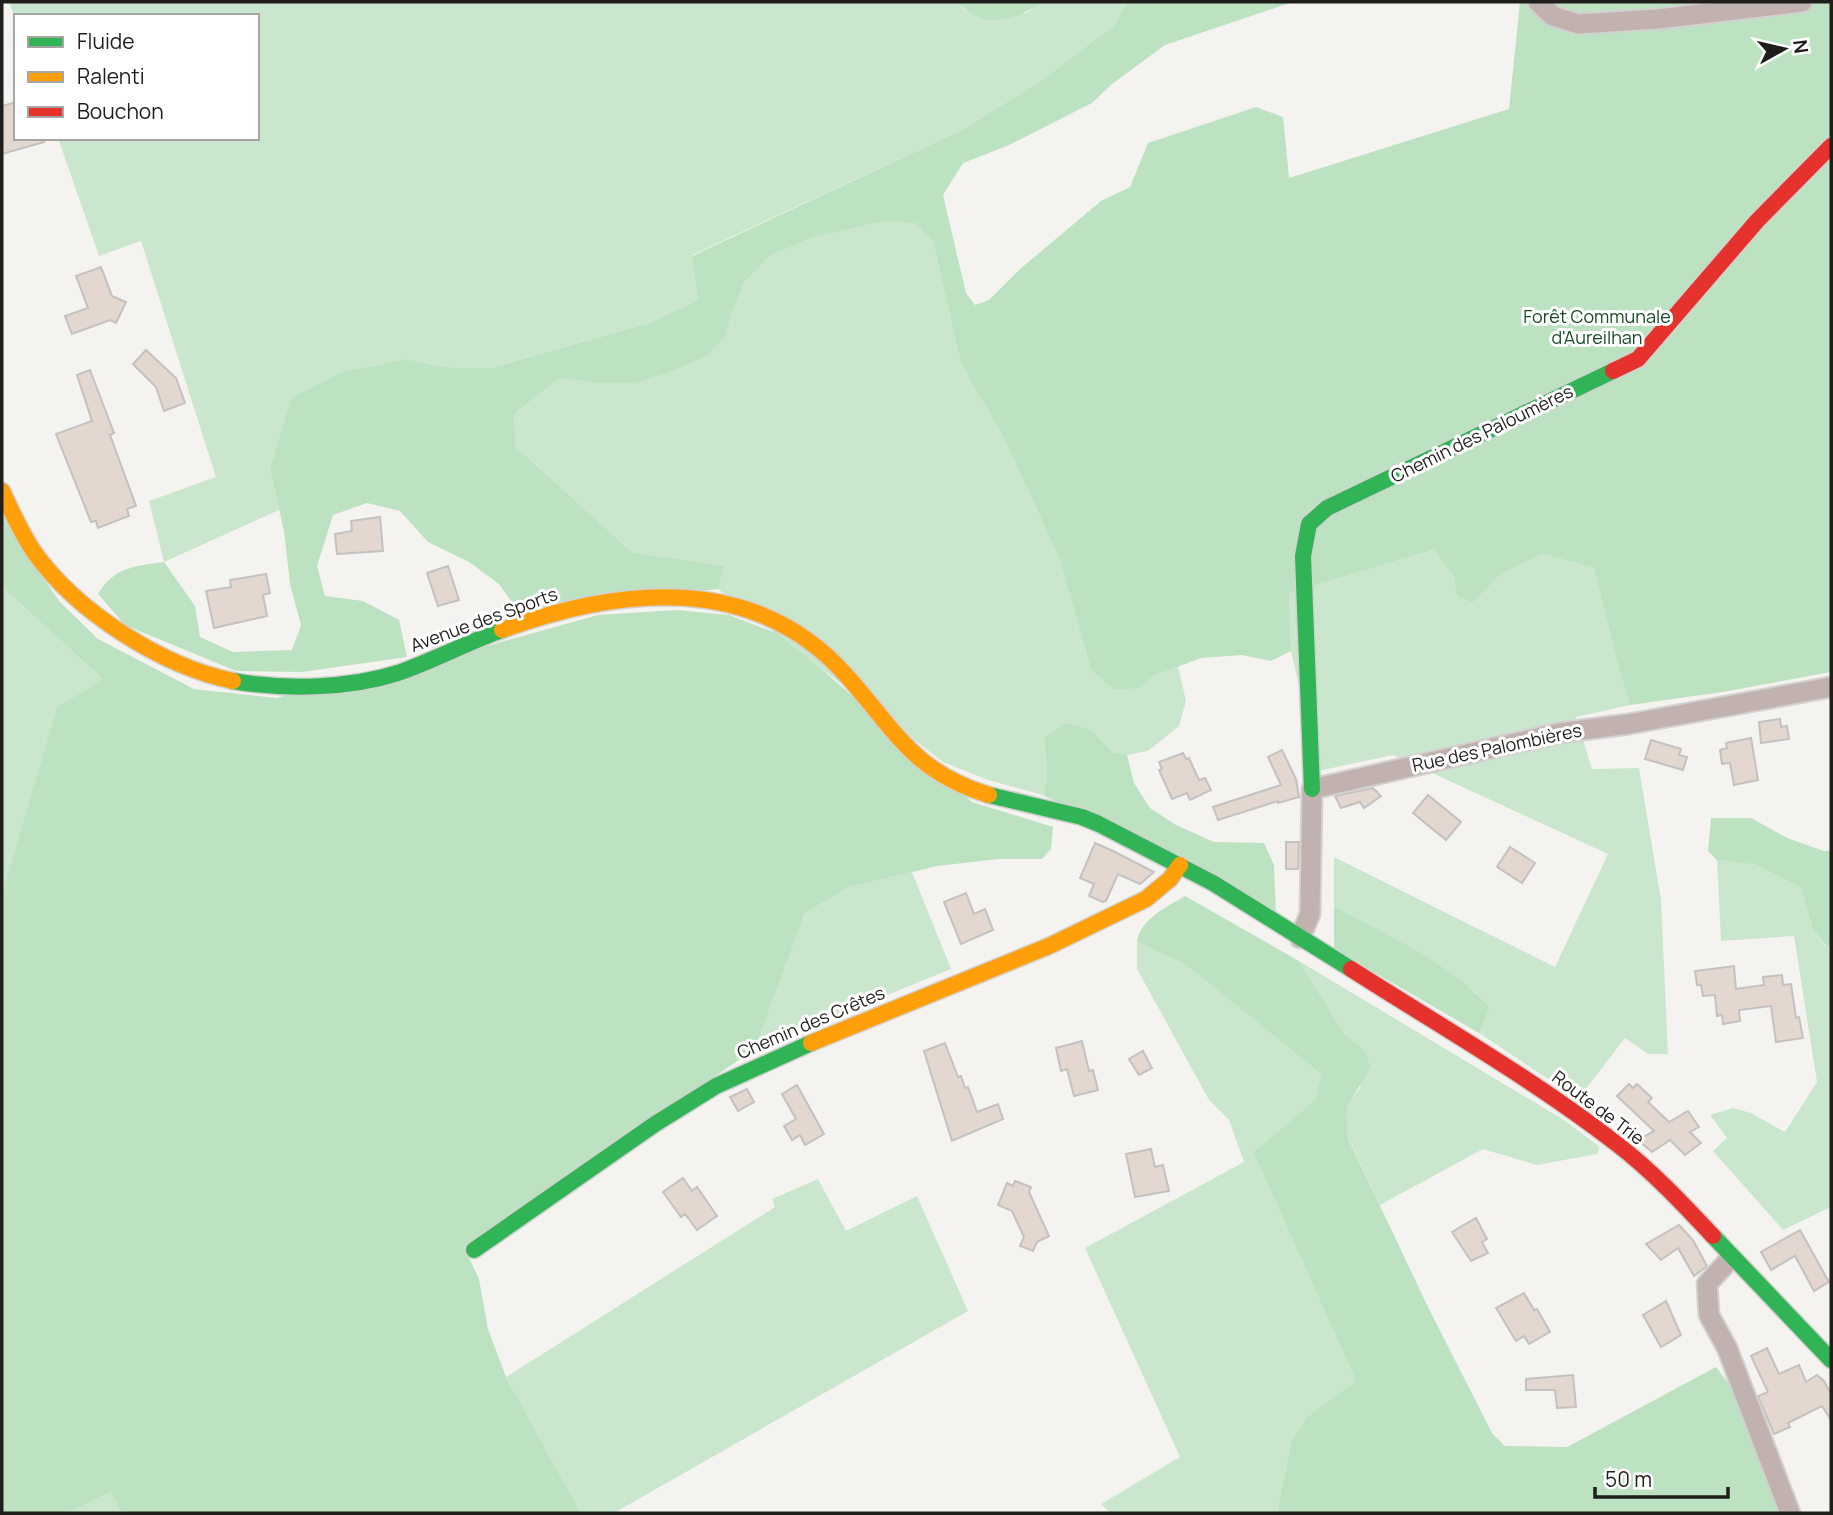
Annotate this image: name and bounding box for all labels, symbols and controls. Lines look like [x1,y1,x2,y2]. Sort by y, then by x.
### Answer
legend [14,14,259,140]
north arrow [1749,14,1819,84]
text: Fluide [77,27,135,55]
text: N [1787,38,1815,55]
text: Ralenti [77,62,145,90]
text: Bouchon [77,97,164,125]
park label: Forêt Communale d'Aureilhan [1523,304,1671,349]
street label: Chemin des Paloumères [1386,379,1577,488]
street label: Avenue des Sports [407,581,561,657]
street label: Rue des Palombières [1410,717,1584,777]
street label: Chemin des Crêtes [733,980,888,1064]
street label: Route de Trie [1548,1065,1650,1150]
scale bar [1595,1456,1728,1500]
text: 50 m [1605,1465,1652,1493]

